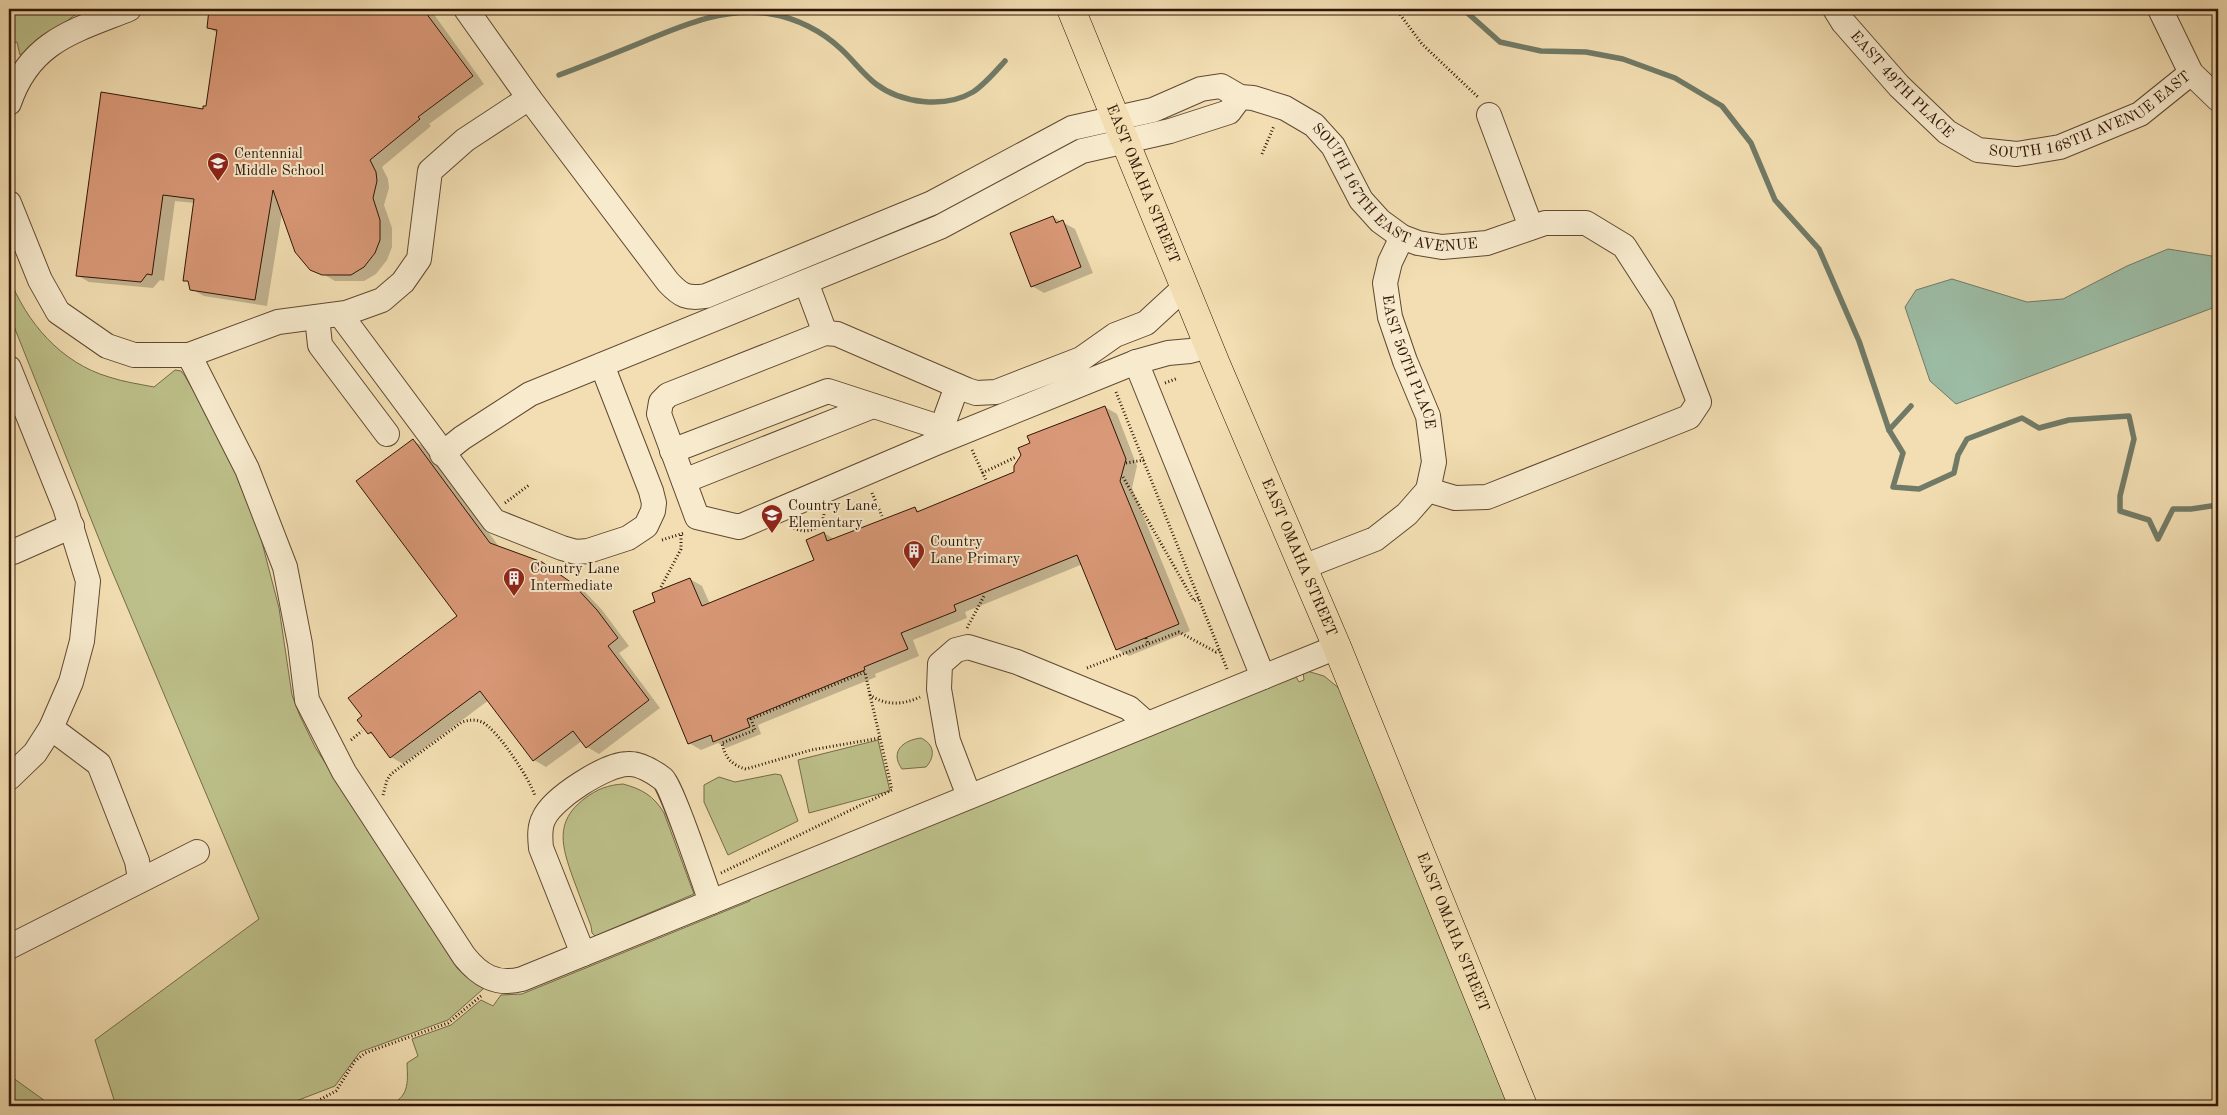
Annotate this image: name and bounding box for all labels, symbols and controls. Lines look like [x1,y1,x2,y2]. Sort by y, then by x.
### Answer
street label: EAST 49TH PLACE [1847,28,1956,141]
street label: SOUTH 168TH AVENUE EAST [1988,69,2194,162]
street label: EAST OMAHA STREET [1103,102,1182,266]
street label: SOUTH 167TH EAST AVENUE [1309,120,1478,255]
place label: Centennial Middle School [234,147,324,179]
school or university icon: Centennial Middle School [206,151,230,182]
street label: EAST 50TH PLACE [1379,294,1437,430]
street label: EAST OMAHA STREET [1258,476,1339,639]
place label: Country Lane Elementary [788,499,878,531]
school or university icon: Country Lane Elementary [760,503,784,534]
place label: Country Lane Primary [930,535,1021,567]
building icon: Country Lane Primary [902,539,926,570]
place label: Country Lane Intermediate [530,562,620,594]
building icon: Country Lane Intermediate [502,566,526,597]
street label: EAST OMAHA STREET [1414,850,1492,1014]

